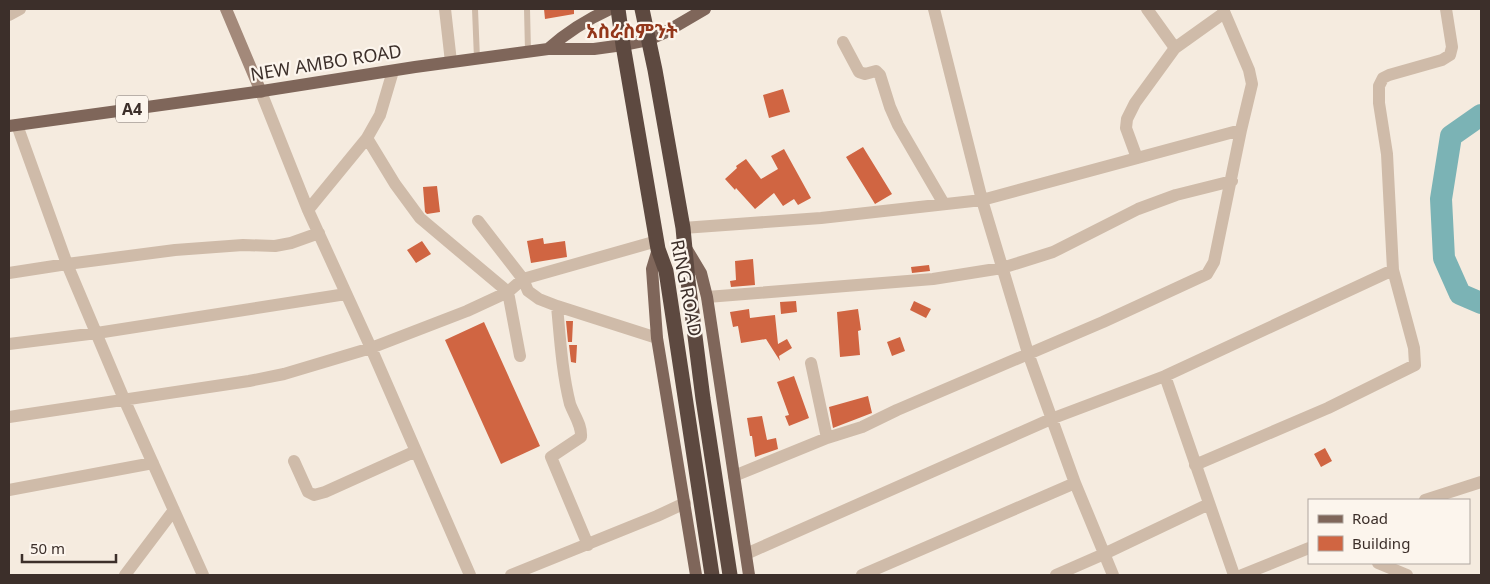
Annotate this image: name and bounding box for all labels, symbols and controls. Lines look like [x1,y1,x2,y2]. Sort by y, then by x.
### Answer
district label: አስራስምንት [586,18,678,44]
street label: NEW AMBO ROAD [248,38,403,86]
road number: A4 [116,96,148,122]
street label: RING ROAD [666,237,708,338]
legend [1308,499,1470,564]
text: Road [1352,508,1388,528]
scale bar [22,532,116,564]
text: Building [1352,533,1410,553]
text: 50 m [30,538,65,558]

